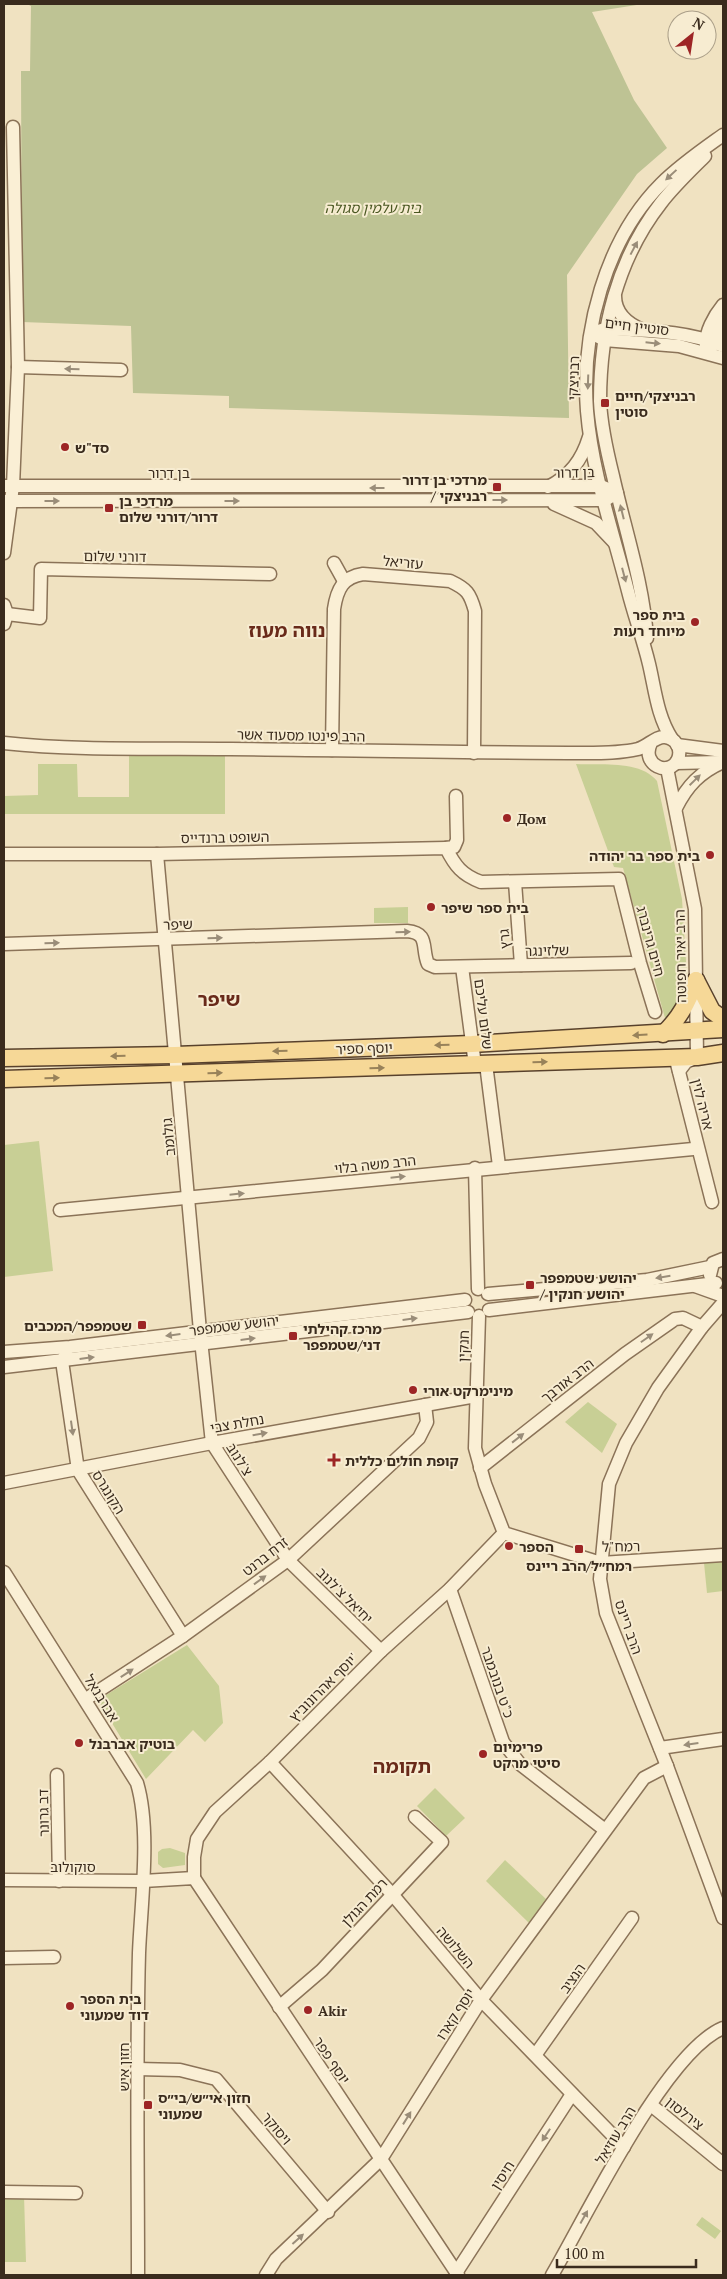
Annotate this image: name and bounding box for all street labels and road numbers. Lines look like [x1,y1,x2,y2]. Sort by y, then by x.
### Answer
street label: סוטיין חיים [604,313,670,339]
street label: רבניצקי [563,355,583,401]
street label: בן דרור [553,462,595,482]
street label: בן דרור [148,463,190,482]
street label: דורני שלום [83,546,147,566]
street label: עזריאל [382,551,424,573]
street label: הרב פינטו מסעוד אשר [237,724,365,746]
street label: השופט ברנדייס [181,827,269,847]
street label: חיים גרינברג [632,904,670,978]
street label: הרב יאיר חפוטה [670,909,690,1003]
street label: שיפר [163,914,193,934]
street label: גרץ [494,928,514,950]
street label: שלזינגר [525,940,569,960]
street label: שלום עליכם [470,978,498,1050]
street label: יוסף ספיר [335,1038,393,1058]
street label: אריה לוין [687,1076,719,1132]
street label: גולומב [157,1117,179,1157]
street label: הרב משה בלוי [333,1150,417,1178]
street label: יהושע שטמפפר [188,1310,280,1340]
street label: חנקין [453,1330,473,1362]
street label: הרב אורבך [537,1353,597,1407]
street label: נחלת צבי [209,1409,265,1437]
street label: צ'לנוב [222,1439,258,1479]
street label: הקונגרס [88,1466,130,1518]
street label: זרח ברנט [238,1532,292,1580]
street label: רמח"ל [602,1536,640,1556]
street label: יחיאל צ'לנוב [313,1563,377,1627]
street label: הרב ריינס [611,1597,647,1657]
street label: כ"ט בנובמבר [477,1644,519,1720]
street label: יוסף אהרונוביץ' [284,1648,362,1726]
street label: אברבנאל [80,1671,124,1725]
street label: דב גרונר [33,1789,53,1837]
street label: סוקולוב [50,1857,96,1876]
street label: רמת הגולן [337,1874,391,1930]
street label: השלושה [433,1922,479,1972]
street label: הנציב [555,1959,589,1997]
street label: יוסף קארו [431,1984,479,2044]
street label: יוסף פפר [309,2033,355,2087]
street label: חזון איש [114,2042,133,2092]
street label: צירלסון [662,2092,708,2134]
street label: הרב עוזיאל [590,2103,640,2167]
street label: ויסוקר [258,2108,296,2148]
street label: חיסין [486,2157,518,2193]

